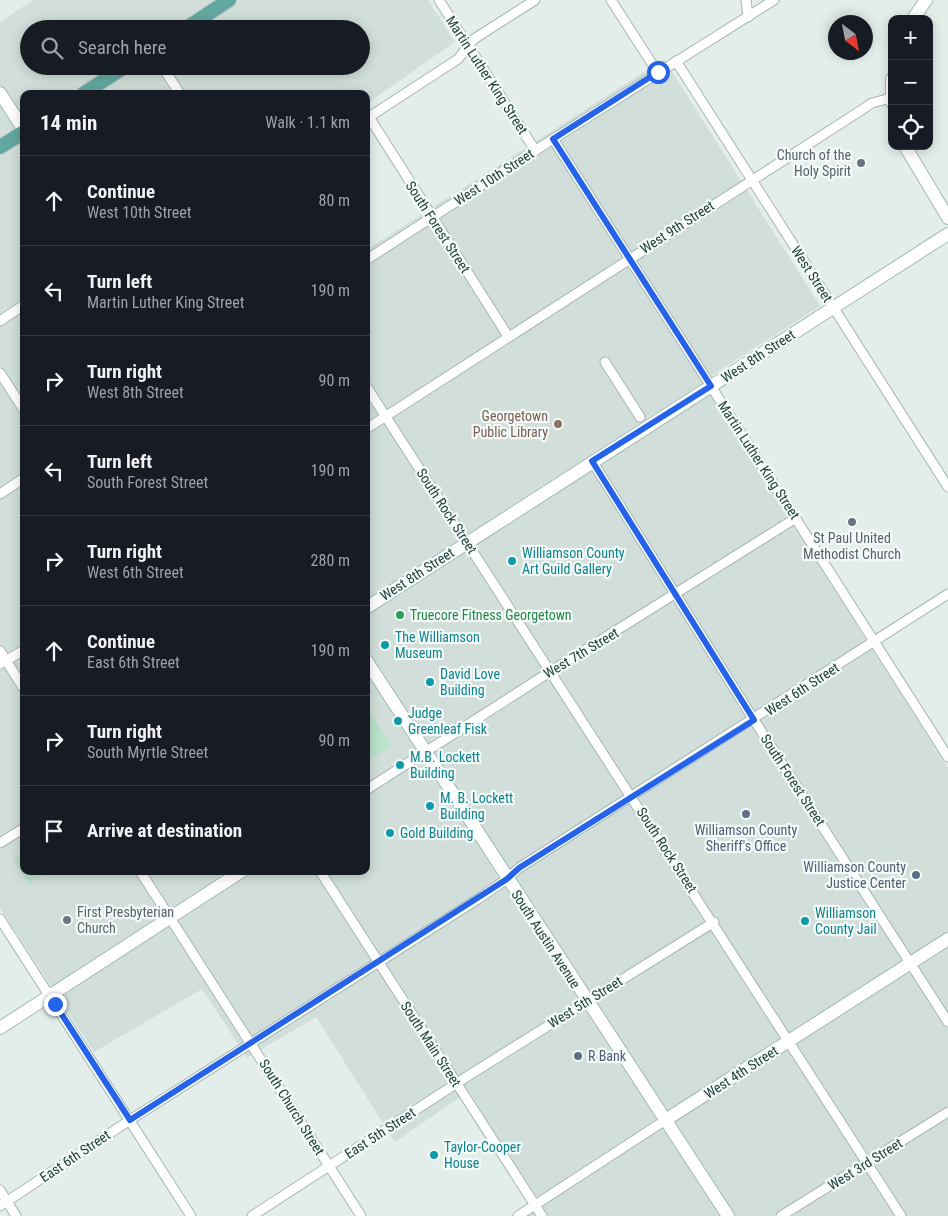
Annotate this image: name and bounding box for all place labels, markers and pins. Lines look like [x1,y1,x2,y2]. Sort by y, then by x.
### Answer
place label: Church of the Holy Spirit [777,147,851,179]
marker: Church of the Holy Spirit [855,157,867,169]
place label: Georgetown Public Library [473,408,548,440]
marker: Georgetown Public Library [552,418,564,430]
marker: St Paul United Methodist Church [846,516,858,528]
place label: St Paul United Methodist Church [803,530,901,562]
place label: Williamson County Art Guild Gallery [522,545,625,577]
marker: Williamson County Art Guild Gallery [506,555,518,567]
place label: Truecore Fitness Georgetown [410,607,572,623]
marker: Truecore Fitness Georgetown [394,609,406,621]
place label: The Williamson Museum [395,629,480,661]
marker: The Williamson Museum [379,639,391,651]
place label: David Love Building [440,666,500,698]
marker: David Love Building [424,676,436,688]
place label: Judge Greenleaf Fisk [408,705,488,737]
marker: Judge Greenleaf Fisk [392,715,404,727]
place label: M.B. Lockett Building [410,749,480,781]
marker: M.B. Lockett Building [394,759,406,771]
place label: M. B. Lockett Building [440,790,513,822]
marker: M. B. Lockett Building [424,800,436,812]
marker: Williamson County Sheriff's Office [740,808,752,820]
place label: Williamson County Sheriff's Office [695,822,797,854]
place label: Gold Building [400,825,473,841]
marker: Gold Building [384,827,396,839]
place label: Williamson County Justice Center [803,859,906,891]
marker: Williamson County Justice Center [910,869,922,881]
place label: First Presbyterian Church [77,904,174,936]
place label: Williamson County Jail [815,905,877,937]
marker: First Presbyterian Church [61,914,73,926]
marker: Williamson County Jail [799,915,811,927]
place label: R Bank [588,1048,627,1064]
marker: R Bank [572,1050,584,1062]
place label: Taylor-Cooper House [444,1139,521,1171]
marker: Taylor-Cooper House [428,1149,440,1161]

